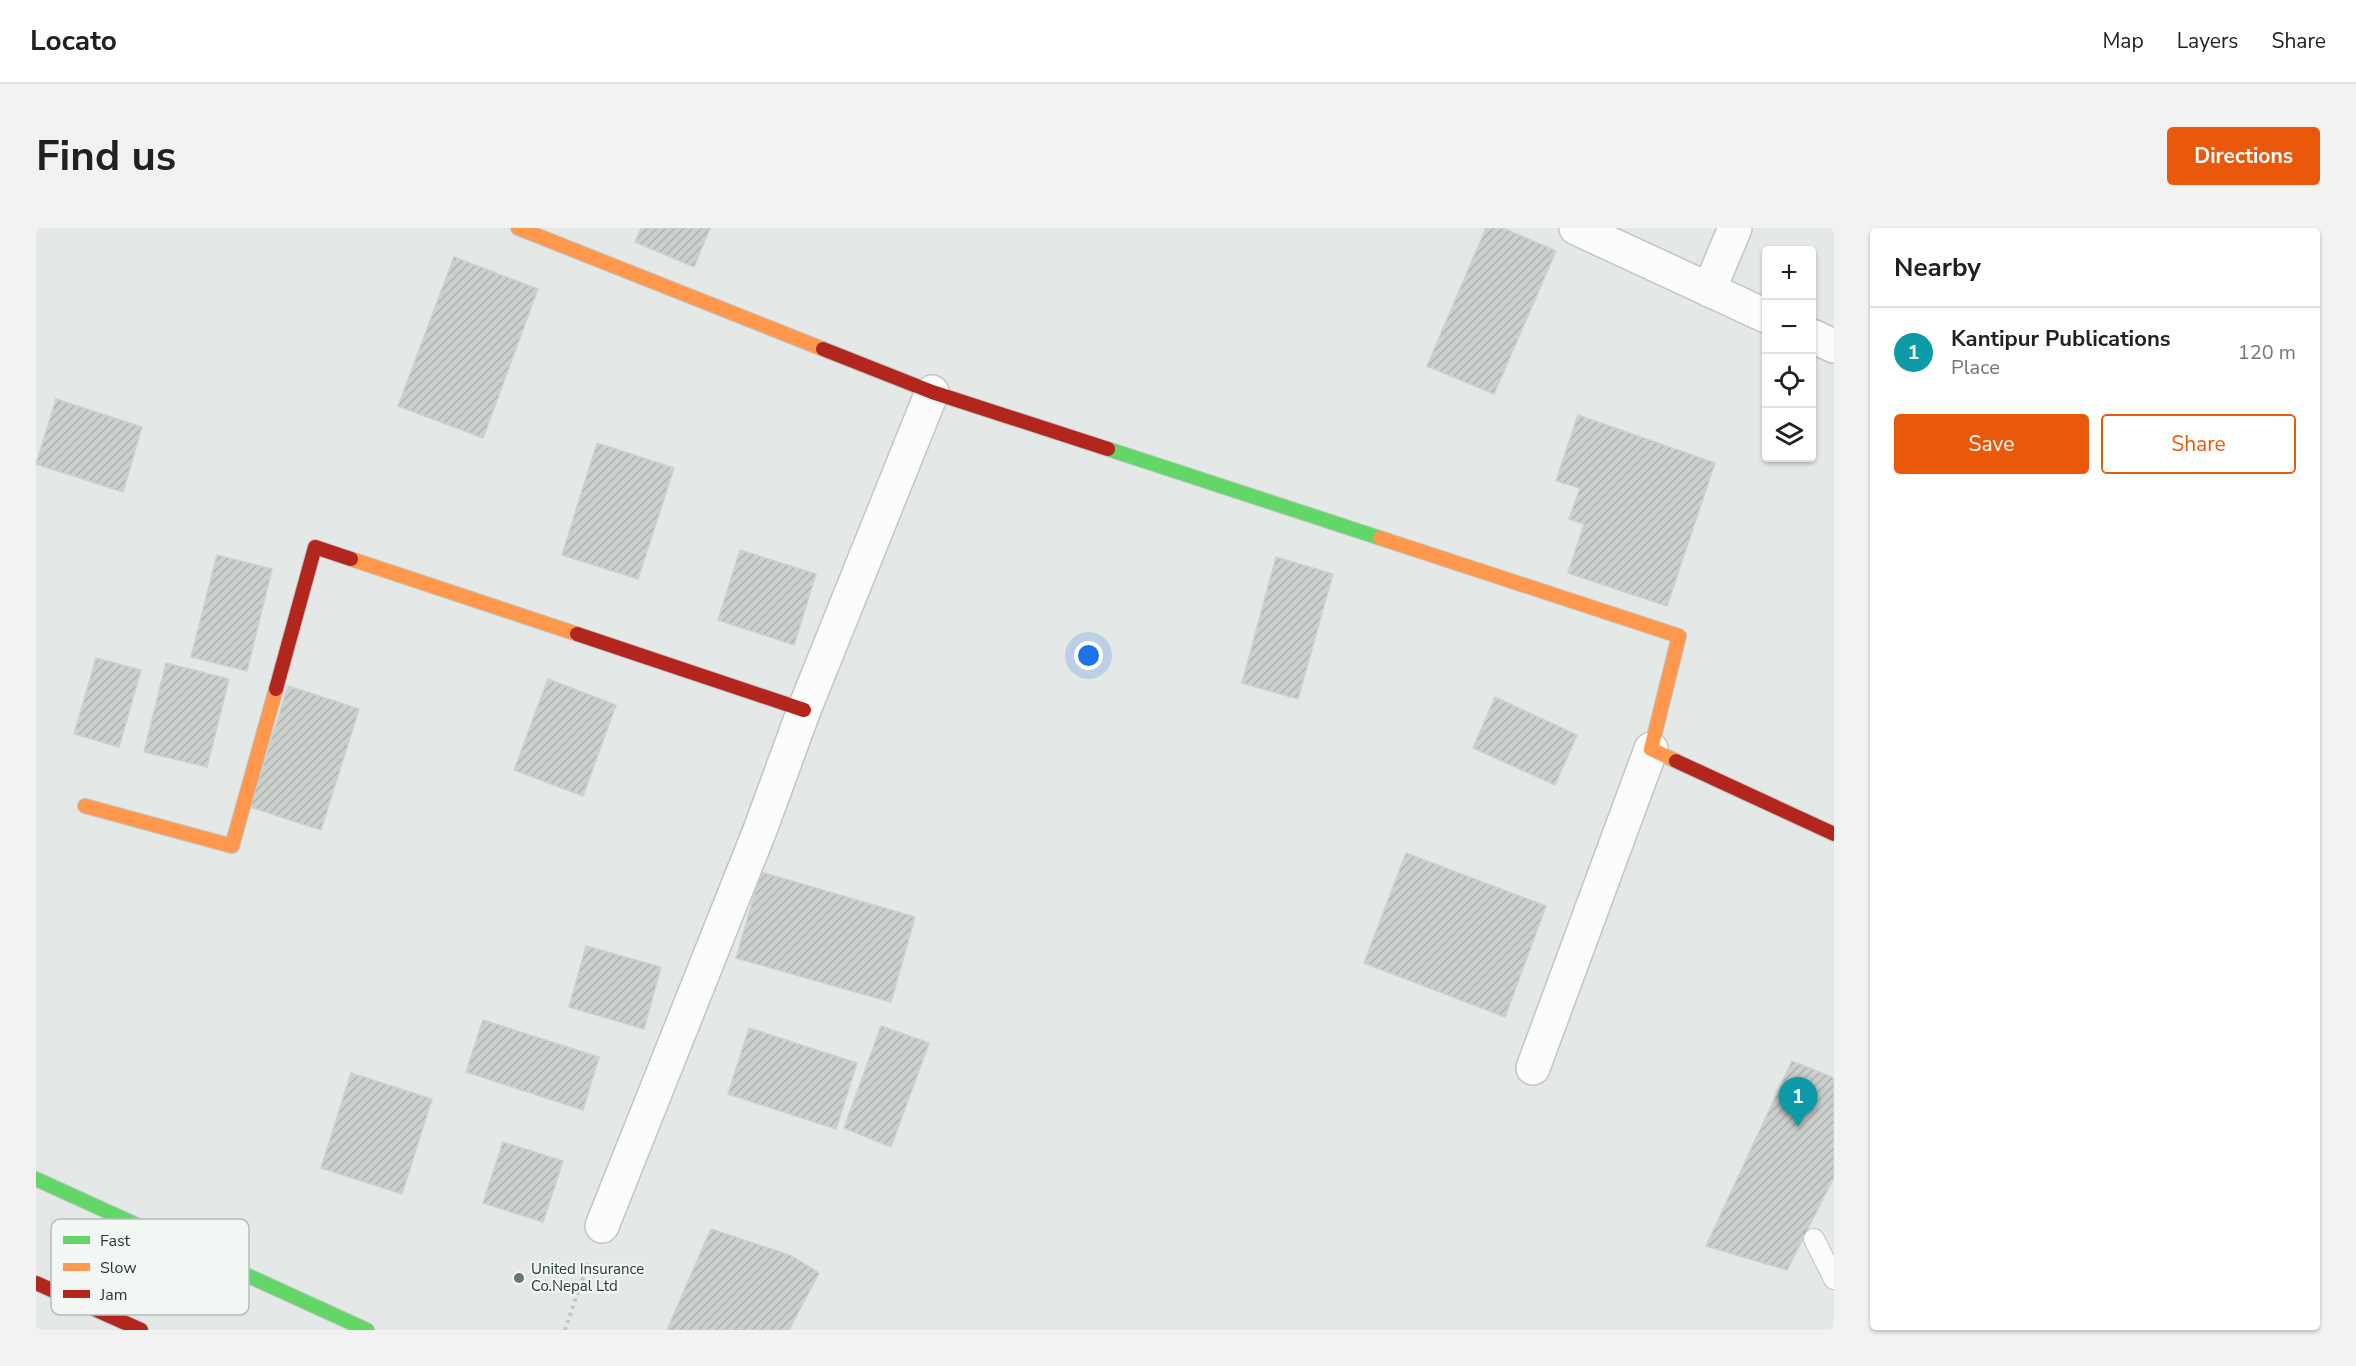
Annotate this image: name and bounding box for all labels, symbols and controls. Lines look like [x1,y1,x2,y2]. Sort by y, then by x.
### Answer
text: Locato [30,22,117,60]
text: Map [2102,27,2144,55]
text: Layers [2177,27,2238,55]
text: Share [2271,27,2326,55]
button: Directions [2167,127,2320,185]
text: Find us [36,128,176,185]
map controls [1762,246,1816,462]
button: + [1762,246,1816,300]
text: Nearby [1894,250,1981,285]
button: − [1762,300,1816,354]
text: Kantipur Publications [1951,324,2171,354]
text: 1 [1908,339,1920,366]
text: 120 m [2238,339,2296,366]
button: locate [1762,354,1816,408]
text: Place [1951,354,2000,381]
button: layers [1762,408,1816,462]
button: Save [1894,414,2089,474]
button: Share [2101,414,2296,474]
your location [1074,641,1103,670]
pin: 1 [1778,1078,1818,1127]
legend [51,1219,249,1315]
text: Fast [100,1230,131,1252]
text: Slow [100,1257,137,1279]
place label: United Insurance Co.Nepal Ltd [531,1259,644,1296]
marker: United Insurance Co.Nepal Ltd [512,1271,526,1285]
text: Jam [99,1284,127,1306]

